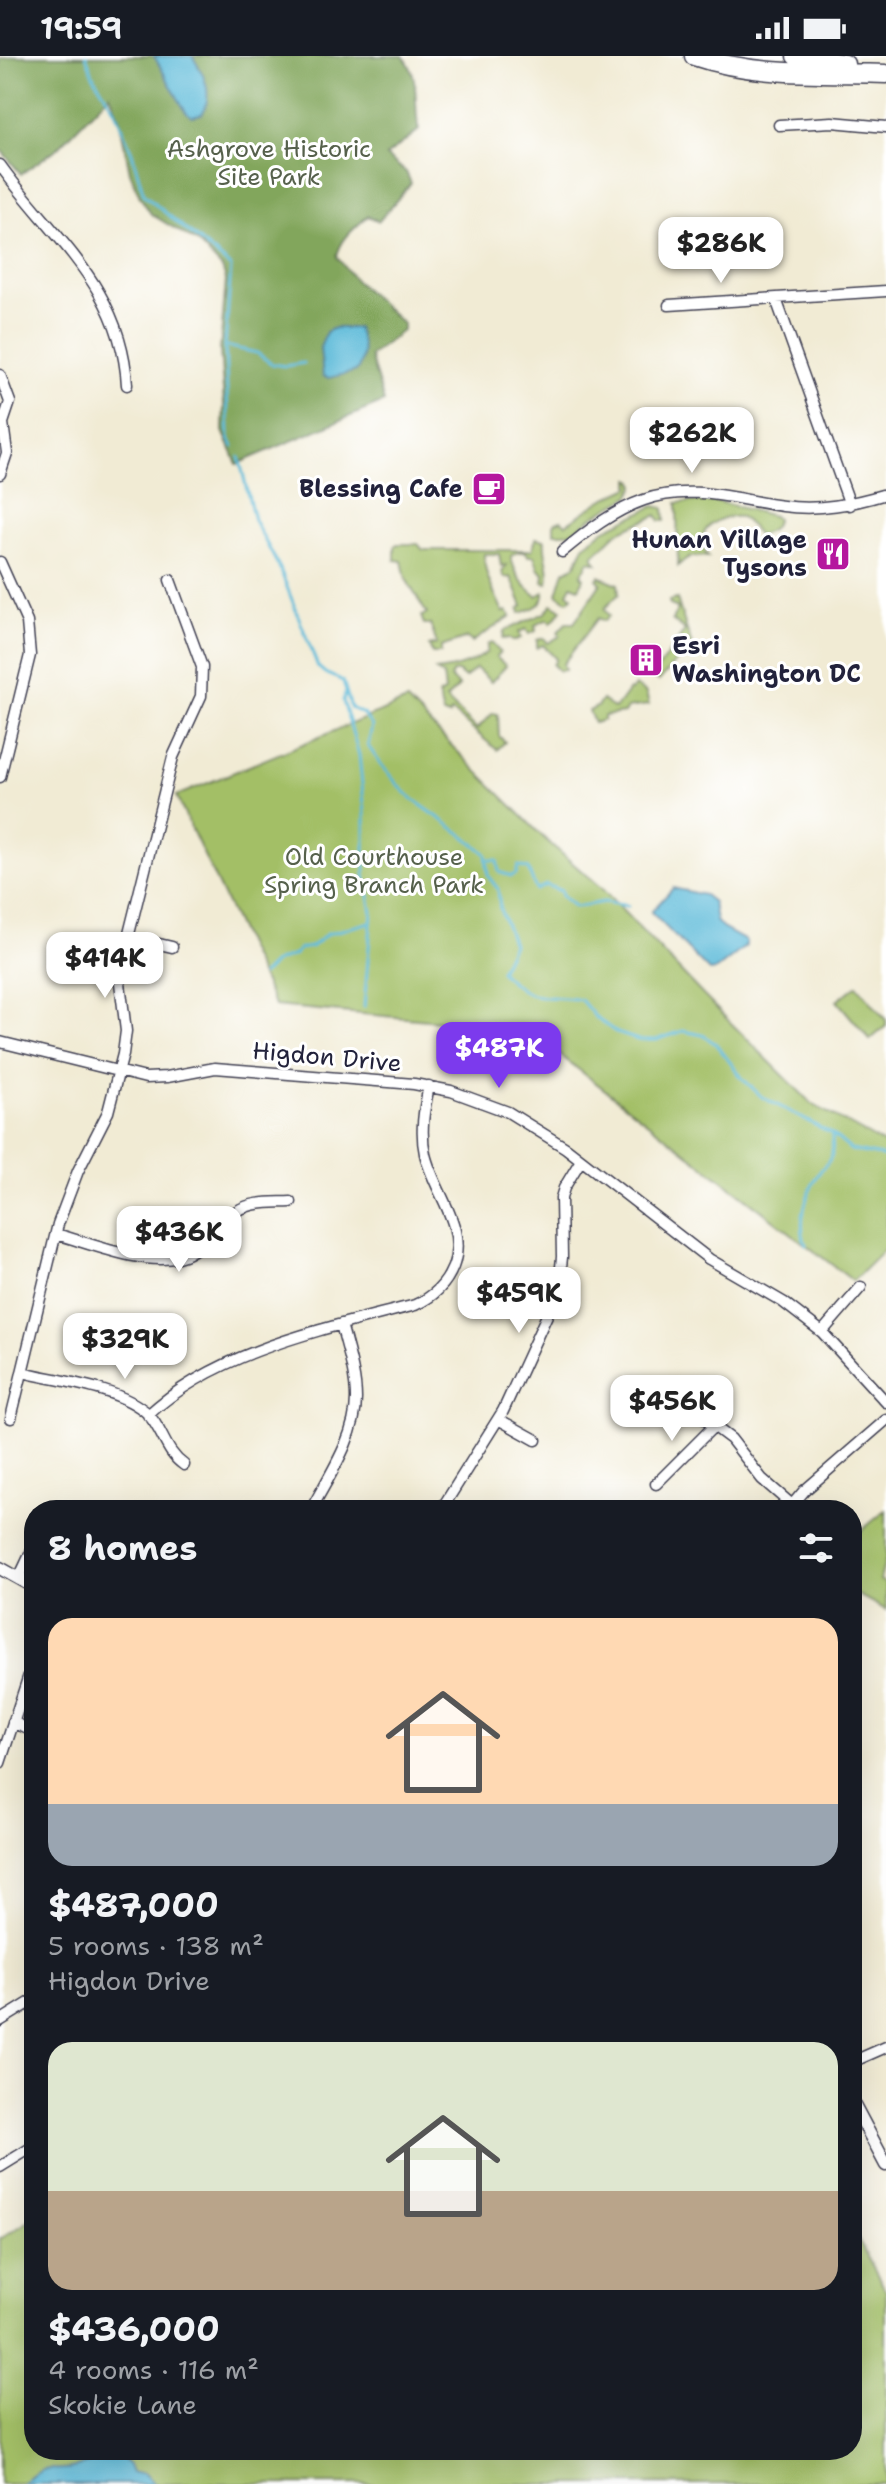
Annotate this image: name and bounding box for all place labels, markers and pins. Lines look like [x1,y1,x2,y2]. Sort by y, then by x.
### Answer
pin: $286K [665,217,777,285]
pin: $262K [636,407,748,475]
cafe icon: Blessing Cafe [470,470,508,508]
place label: Blessing Cafe [299,473,463,505]
place label: Hunan Village Tysons [631,524,807,584]
restaurant icon: Hunan Village Tysons [814,535,852,573]
place label: Esri Washington DC [672,630,861,690]
building icon: Esri Washington DC [627,641,665,679]
pin: $414K [49,932,161,1000]
pin: $487K [443,1022,555,1090]
pin: $436K [123,1206,235,1274]
pin: $459K [463,1267,575,1335]
pin: $329K [69,1313,181,1381]
pin: $456K [616,1375,728,1443]

